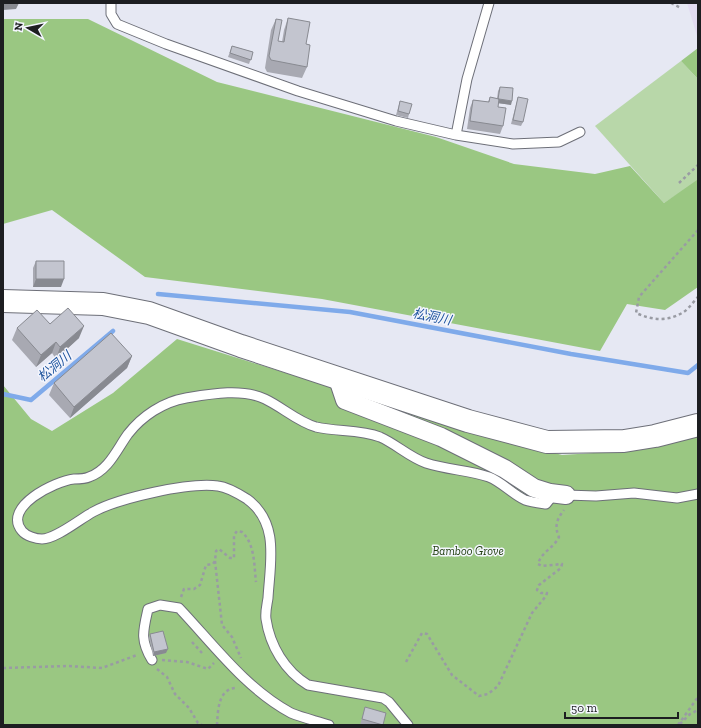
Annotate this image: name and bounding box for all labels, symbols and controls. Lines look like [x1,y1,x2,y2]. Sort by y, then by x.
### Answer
north arrow [8,8,48,48]
text: N [12,21,26,32]
water label: 松洞川 [411,305,454,328]
water label: 松洞川 [35,347,76,385]
park label: Bamboo Grove [432,544,504,558]
scale bar [565,694,678,720]
text: 50 m [571,701,598,715]

